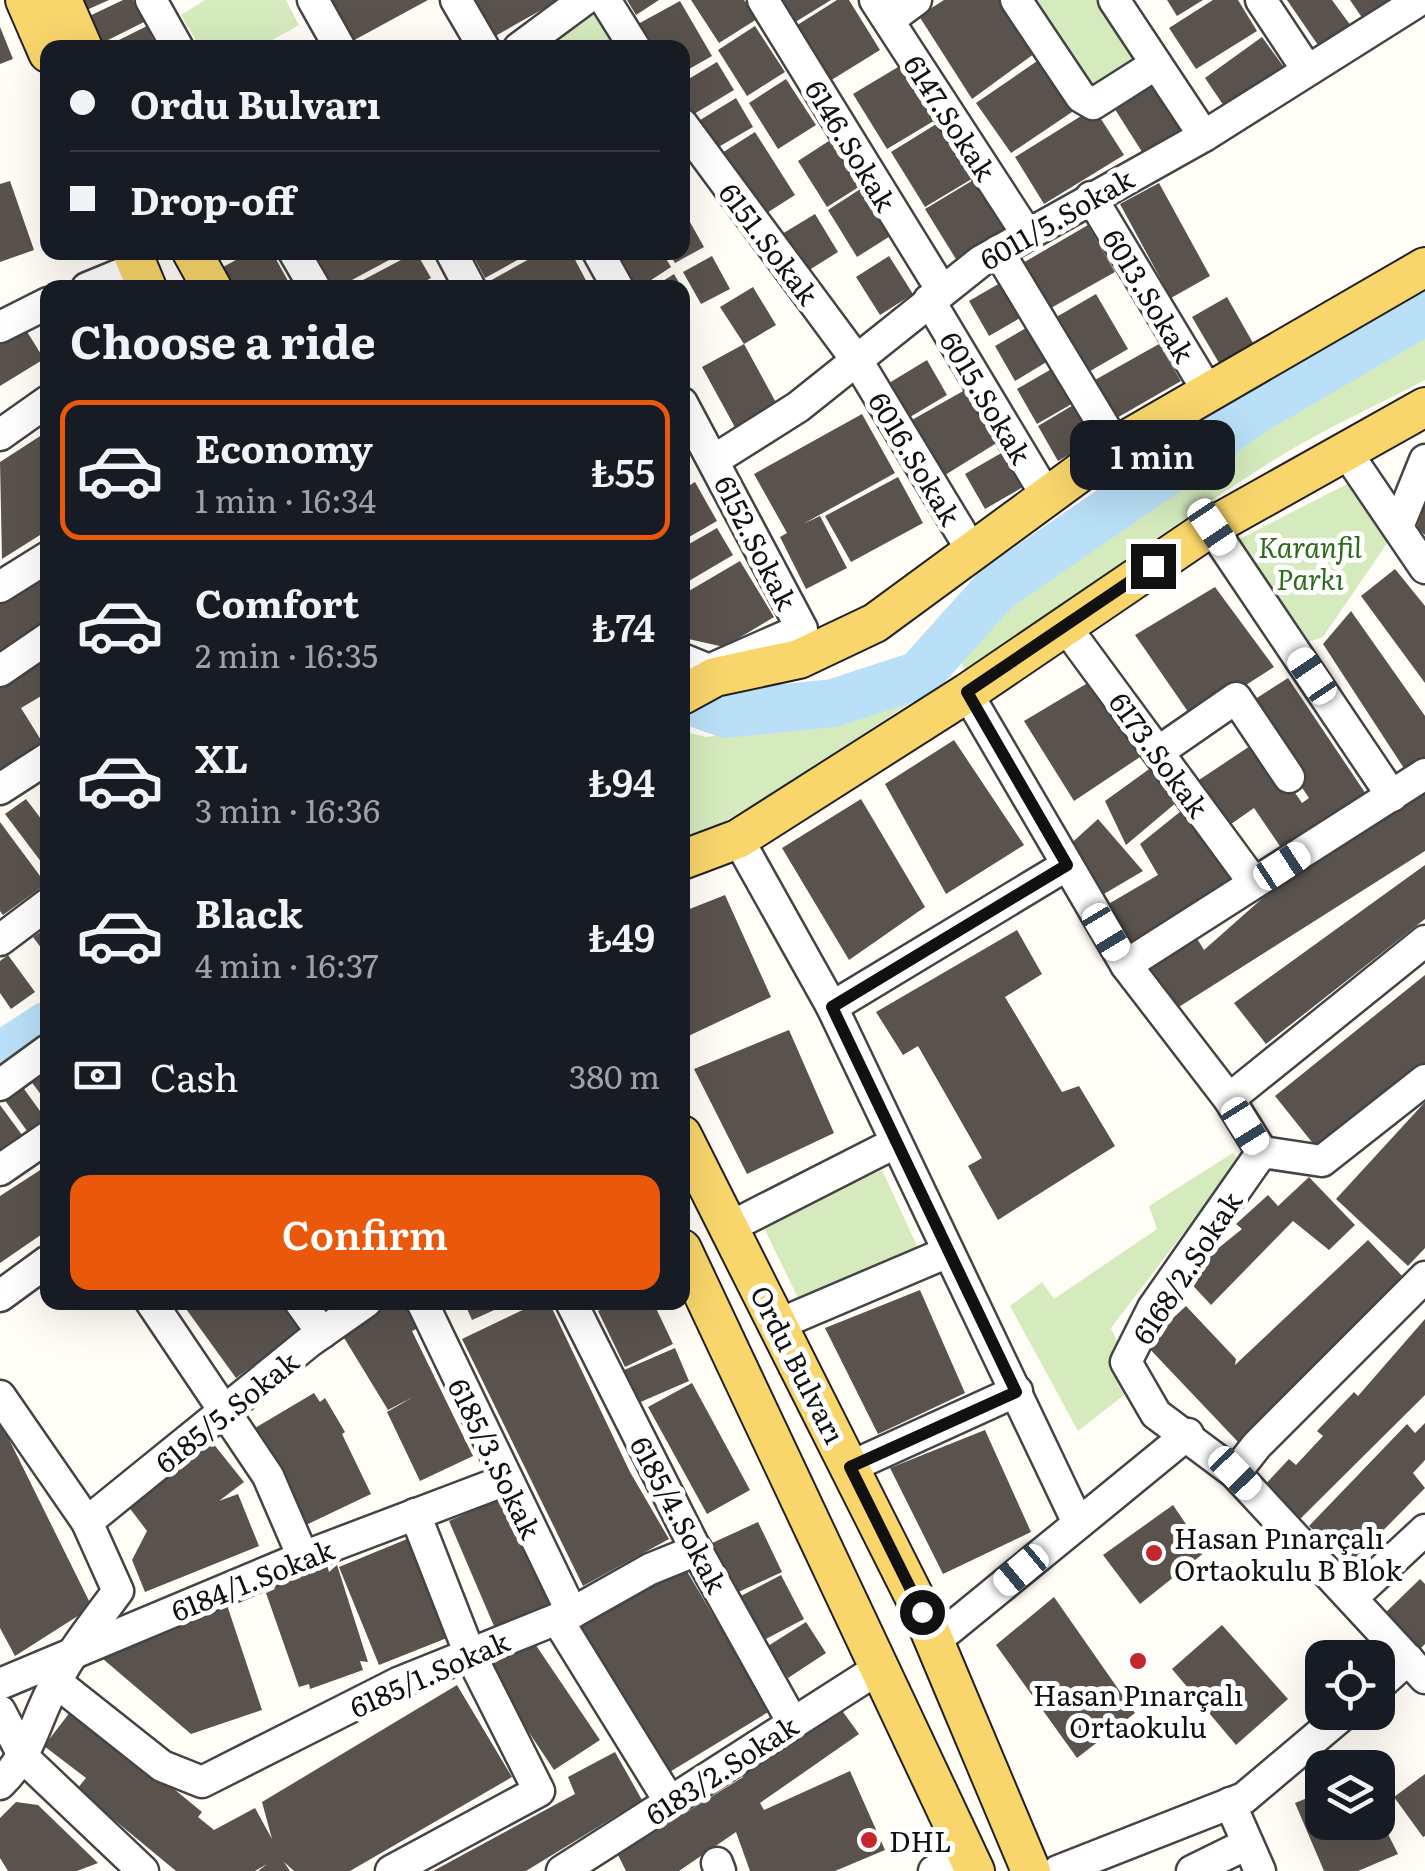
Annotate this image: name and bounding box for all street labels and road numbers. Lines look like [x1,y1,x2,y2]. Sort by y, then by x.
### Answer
street label: 6147.Sokak [895,46,1008,189]
street label: 6146.Sokak [796,71,908,220]
street label: 6011/5.Sokak [971,156,1142,279]
street label: 6151.Sokak [710,173,830,314]
street label: 6013.Sokak [1094,220,1207,371]
street label: 6015.Sokak [931,323,1044,472]
street label: 6016.Sokak [860,383,973,533]
street label: 6152.Sokak [705,467,809,617]
street label: 6173.Sokak [1100,683,1220,826]
street label: 6168/2.Sokak [1121,1182,1252,1352]
street label: Ordu Bulvarı [741,1278,857,1450]
street label: 6185/5.Sokak [145,1339,307,1482]
street label: 6185/3.Sokak [439,1371,553,1546]
street label: 6185/4.Sokak [621,1428,739,1601]
street label: 6184/1.Sokak [164,1527,340,1631]
street label: 6185/1.Sokak [342,1619,516,1727]
street label: 6183/2.Sokak [637,1704,806,1834]

